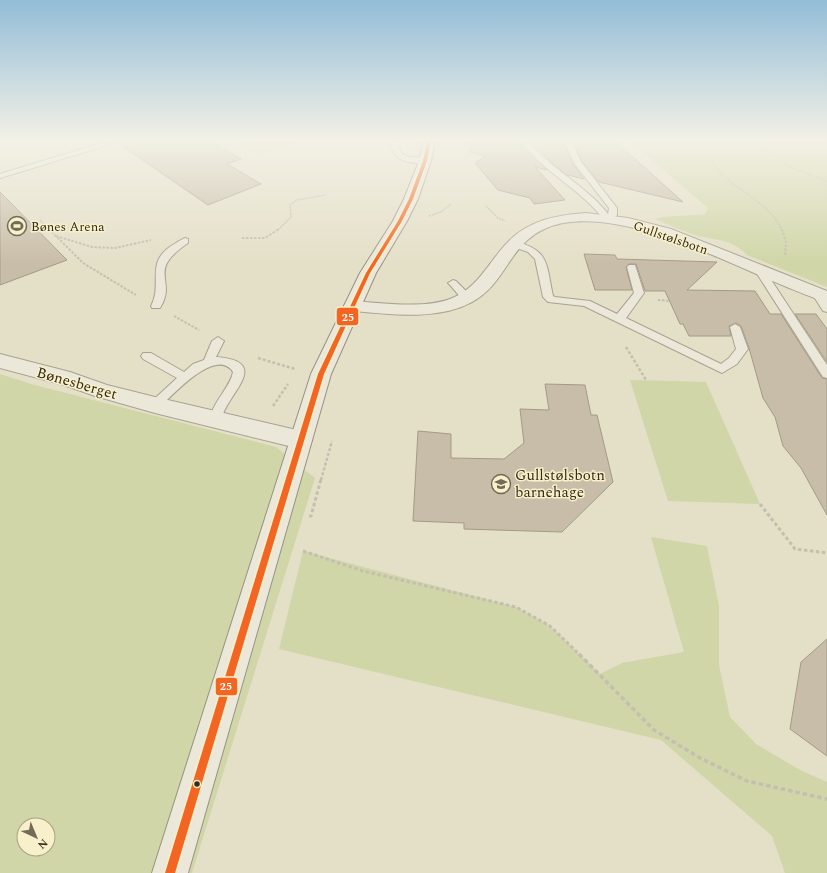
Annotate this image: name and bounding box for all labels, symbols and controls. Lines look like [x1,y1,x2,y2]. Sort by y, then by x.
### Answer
sports icon: Bønes Arena [6,215,28,237]
street label: Gullstølsbotn [631,216,711,260]
place label: Bønes Arena [31,217,105,237]
line badge: 25 [336,307,359,326]
text: 25 [342,309,354,326]
street label: Bønesberget [34,361,120,406]
place label: Gullstølsbotn barnehage [515,464,605,504]
school or university icon: Gullstølsbotn barnehage [490,473,512,495]
line badge: 25 [215,677,238,696]
text: 25 [220,678,232,695]
unlabelled marker [192,779,202,789]
north arrow [16,817,56,857]
text: N [33,835,52,853]

